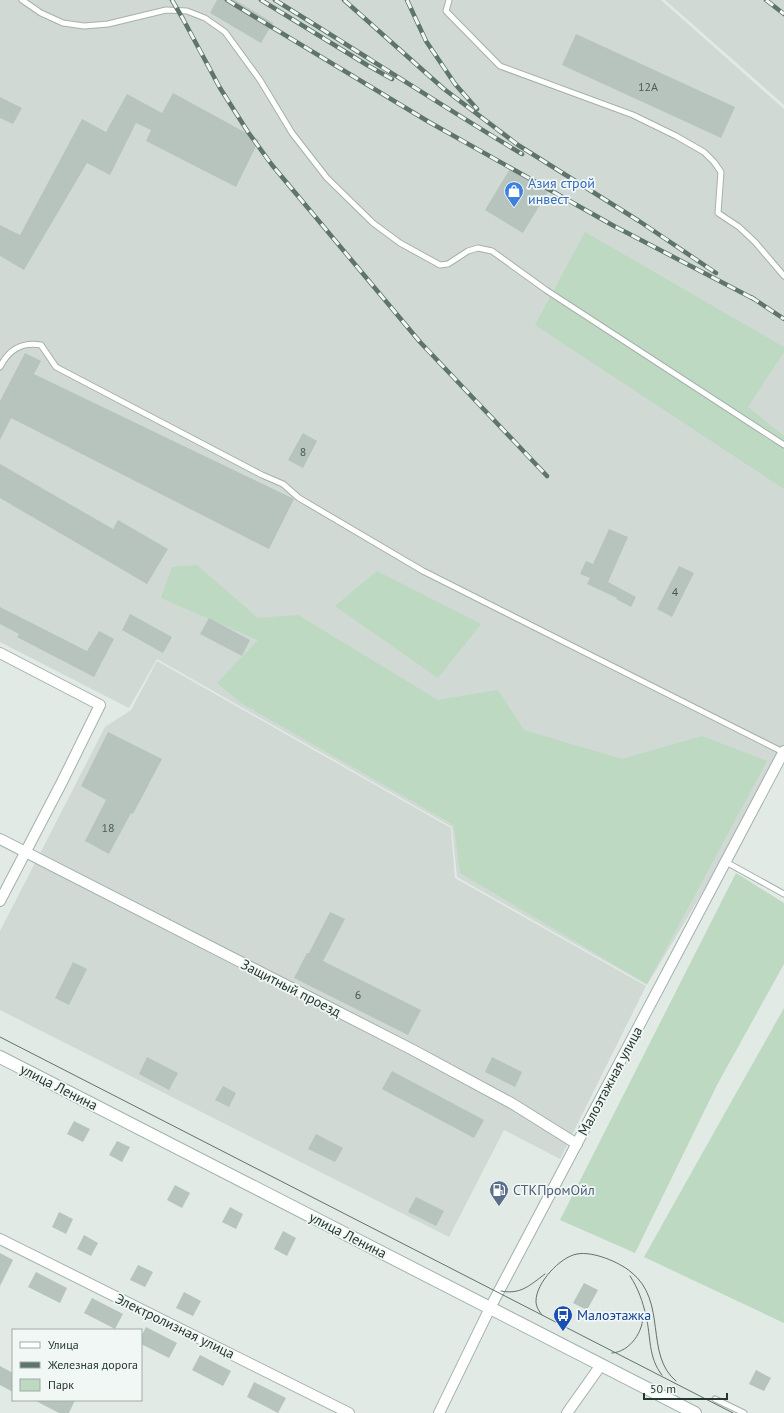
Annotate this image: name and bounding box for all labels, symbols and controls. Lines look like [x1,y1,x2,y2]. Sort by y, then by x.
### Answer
house number: 12А [638,79,658,94]
place label: Азия строй инвест [528,174,595,208]
shop icon: Азия строй инвест [503,180,525,208]
house number: 8 [300,444,306,459]
house number: 4 [672,584,679,599]
house number: 18 [101,820,115,835]
street label: Защитный проезд [238,955,344,1021]
house number: 6 [355,987,361,1002]
street label: Малоэтажная улица [574,1023,646,1139]
street label: улица Ленина [17,1060,101,1114]
fuel station icon: СТКПромОйл [488,1179,510,1207]
place label: СТКПромОйл [513,1181,595,1199]
street label: улица Ленина [306,1208,390,1262]
street label: Электролизная улица [112,1289,238,1363]
bus stop icon: Малоэтажка [552,1304,574,1332]
place label: Малоэтажка [577,1306,651,1324]
legend [12,1329,142,1401]
text: Улица [48,1337,79,1352]
text: Железная дорога [47,1357,138,1372]
scale bar [644,1375,727,1401]
text: Парк [48,1377,74,1392]
text: 50 m [650,1381,676,1396]

